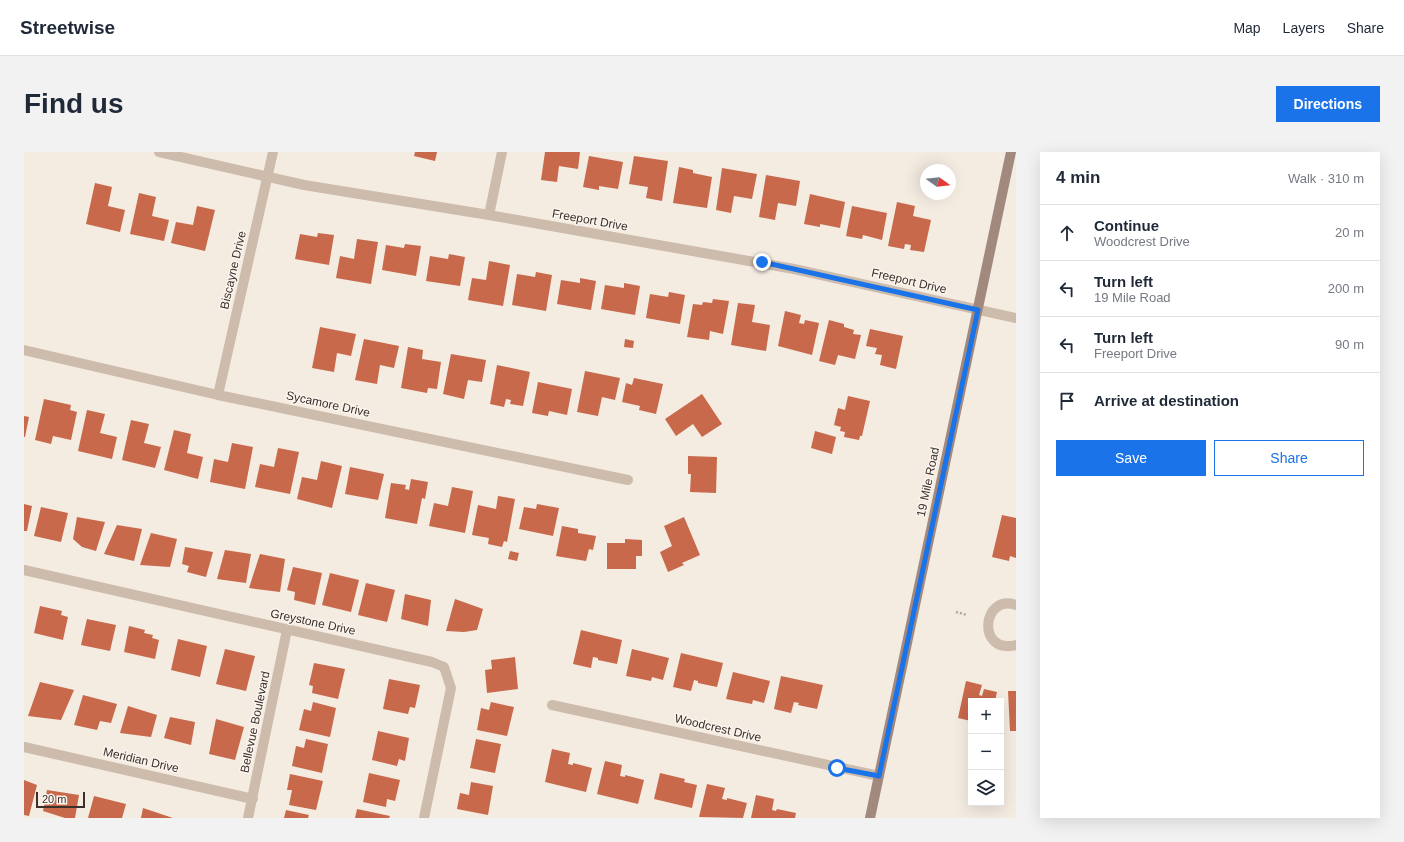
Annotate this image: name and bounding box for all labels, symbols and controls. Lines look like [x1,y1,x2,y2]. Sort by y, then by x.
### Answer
text: Streetwise [20,17,115,38]
text: Map [1233,20,1261,36]
text: Layers [1283,20,1325,36]
text: Share [1347,20,1384,36]
button: Directions [1276,86,1380,122]
text: Find us [24,88,124,119]
north arrow [920,164,956,200]
text: 4 min [1056,168,1100,187]
text: Walk · 310 m [1288,171,1364,186]
street label: Freeport Drive [551,206,629,234]
text: Continue [1094,217,1159,234]
icon: ahead [1056,222,1078,244]
text: 20 m [1335,225,1364,240]
street label: Biscayne Drive [217,229,249,311]
text: Woodcrest Drive [1094,234,1190,249]
route end [753,253,771,271]
street label: Freeport Drive [870,266,948,297]
text: Turn left [1094,273,1153,290]
icon: left [1056,278,1078,300]
text: 200 m [1328,281,1364,296]
text: 19 Mile Road [1094,290,1171,305]
text: Turn left [1094,329,1153,346]
icon: left [1056,334,1078,356]
text: 90 m [1335,337,1364,352]
text: Freeport Drive [1094,346,1177,361]
street label: Sycamore Drive [285,388,372,420]
icon: arrive [1056,390,1078,412]
text: Arrive at destination [1094,392,1239,409]
button: Save [1056,440,1206,476]
button: Share [1214,440,1364,476]
street label: 19 Mile Road [914,446,942,518]
street label: Greystone Drive [269,606,357,638]
street label: Bellevue Boulevard [237,670,273,774]
map controls [968,698,1004,806]
button: + [968,698,1004,734]
street label: Woodcrest Drive [673,711,763,745]
button: − [968,734,1004,770]
street label: Meridian Drive [102,744,181,776]
route start [828,759,846,777]
button: layers [968,770,1004,806]
scale bar [36,790,85,809]
text: 20 m [42,793,66,805]

